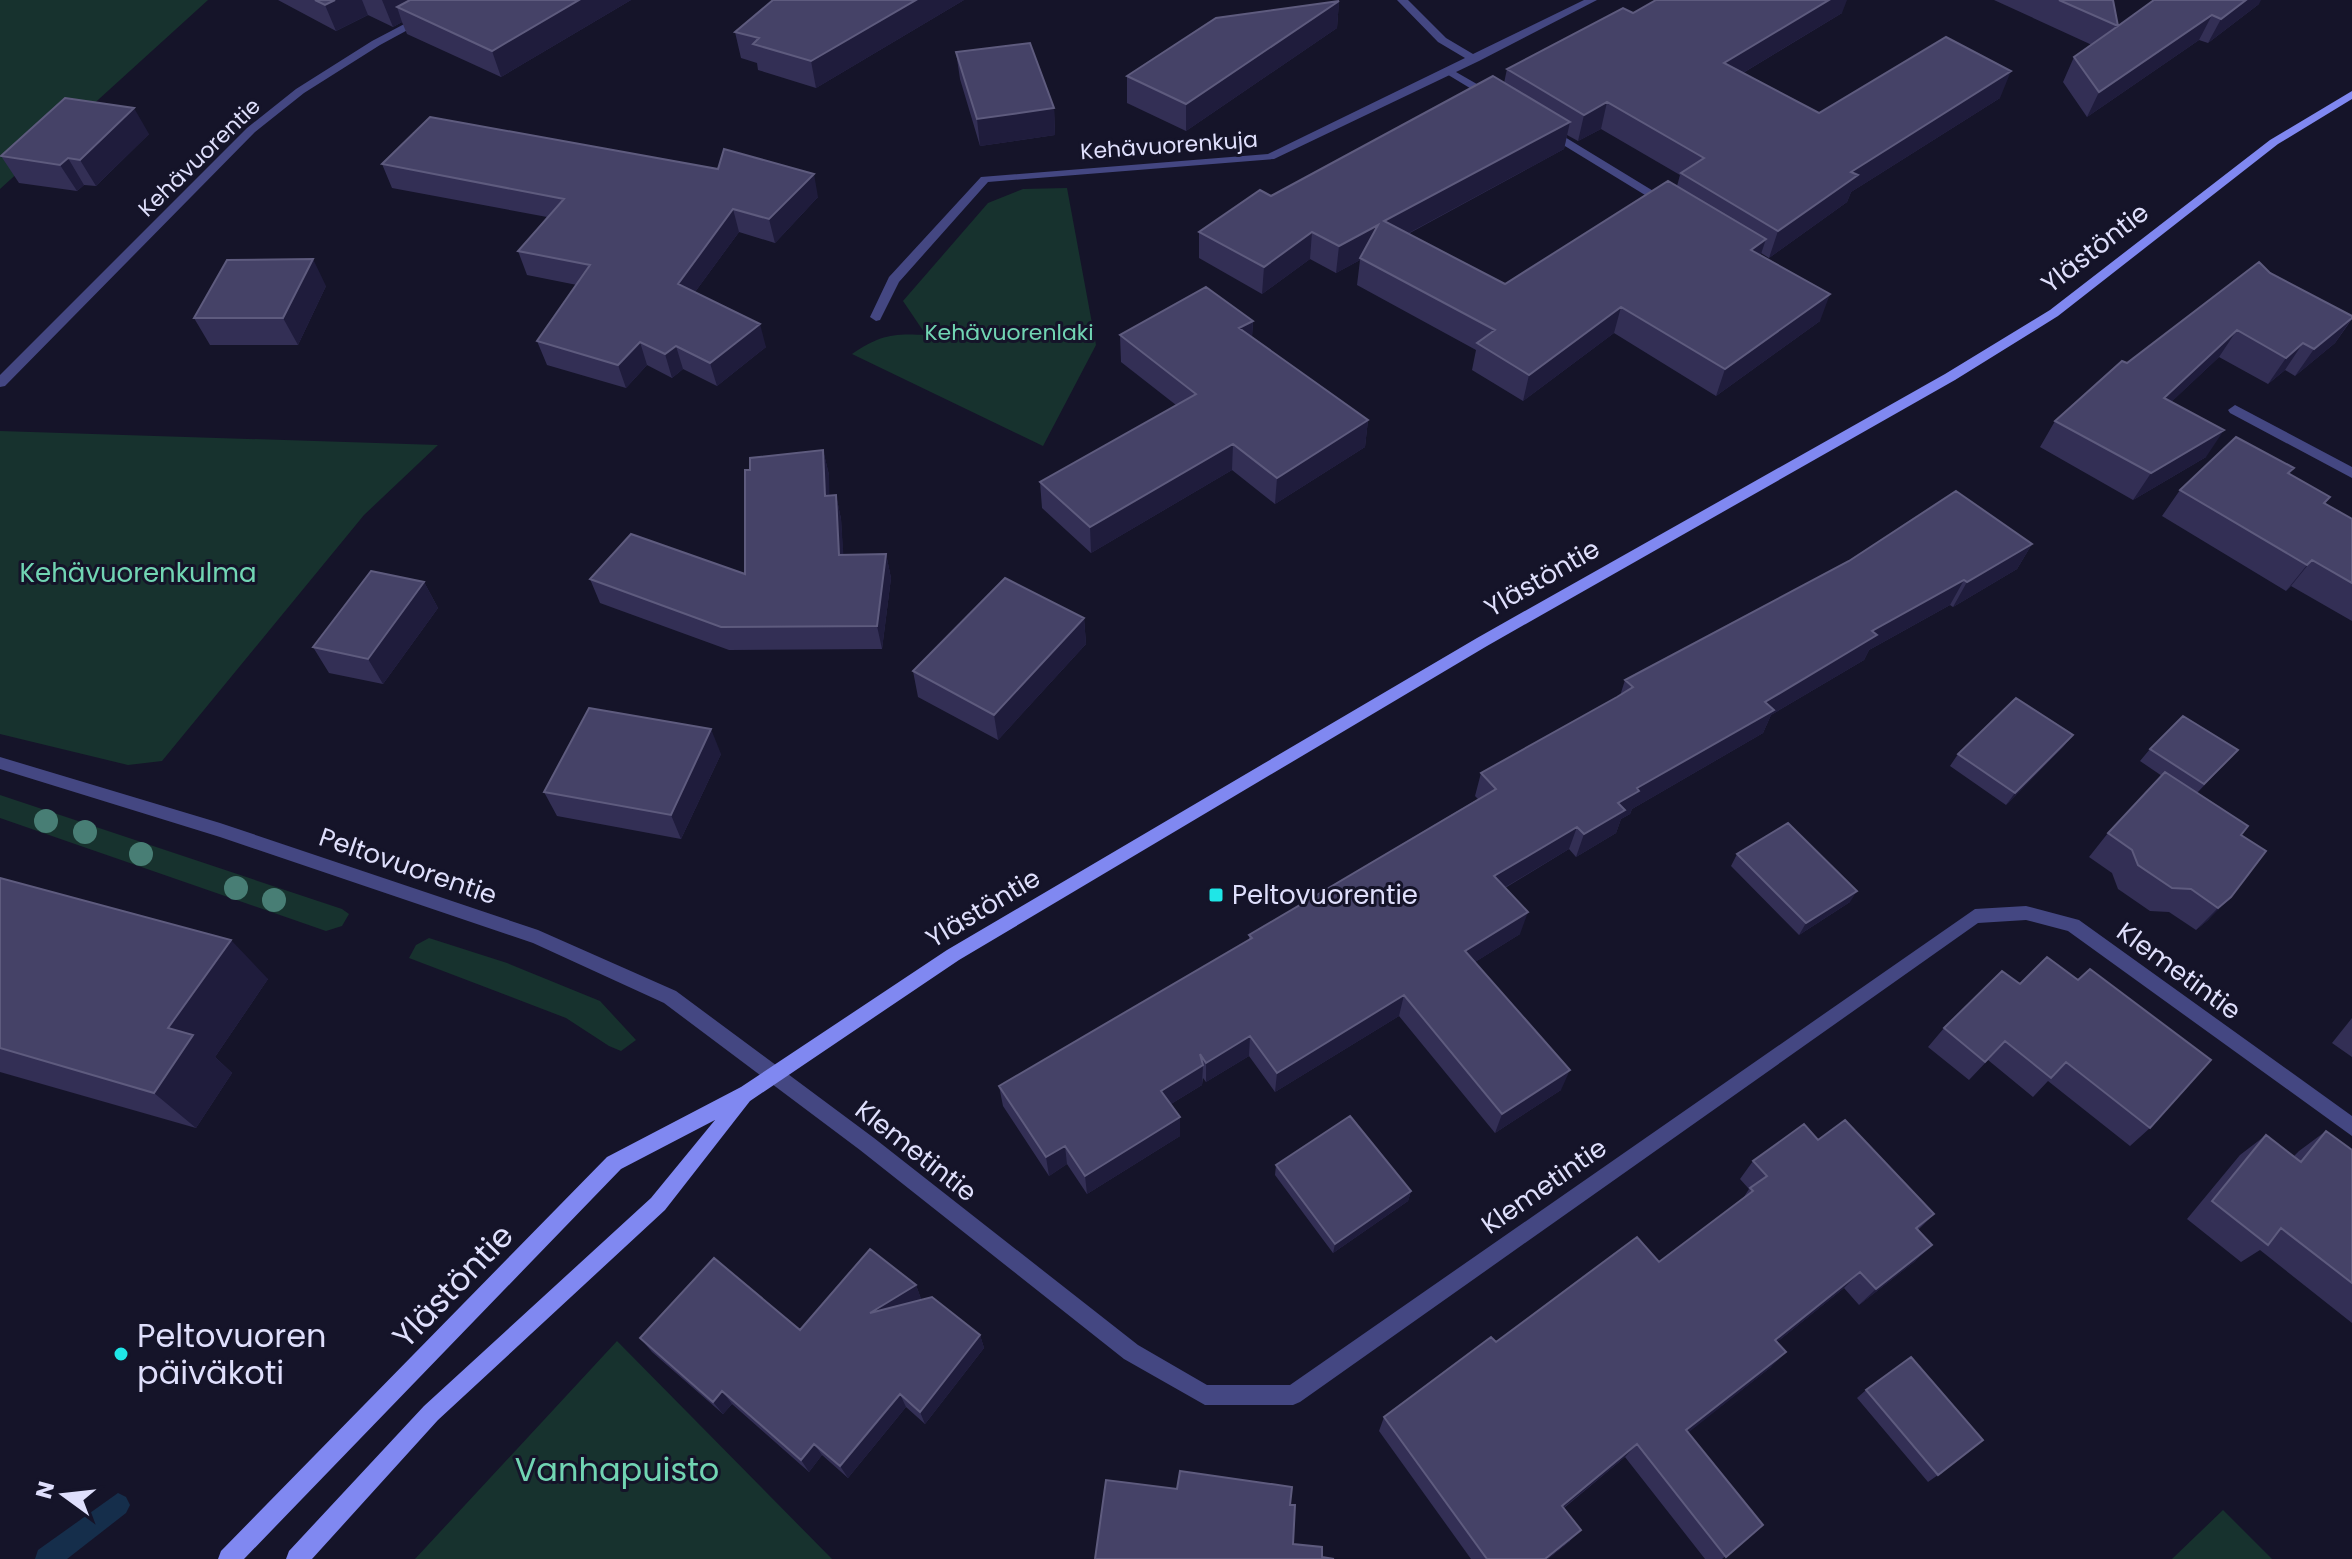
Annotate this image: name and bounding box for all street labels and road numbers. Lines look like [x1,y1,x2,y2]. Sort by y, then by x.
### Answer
street label: Kehävuorentie [131,91,267,224]
street label: Kehävuorenkuja [1079,124,1259,167]
street label: Ylästöntie [2034,195,2156,301]
street label: Ylästöntie [1478,531,1606,625]
street label: Peltovuorentie [314,819,502,913]
street label: Ylästöntie [919,860,1047,956]
street label: Klemetintie [2110,914,2248,1028]
street label: Klemetintie [848,1092,984,1210]
street label: Klemetintie [1474,1130,1614,1242]
street label: Ylästöntie [382,1214,523,1358]

